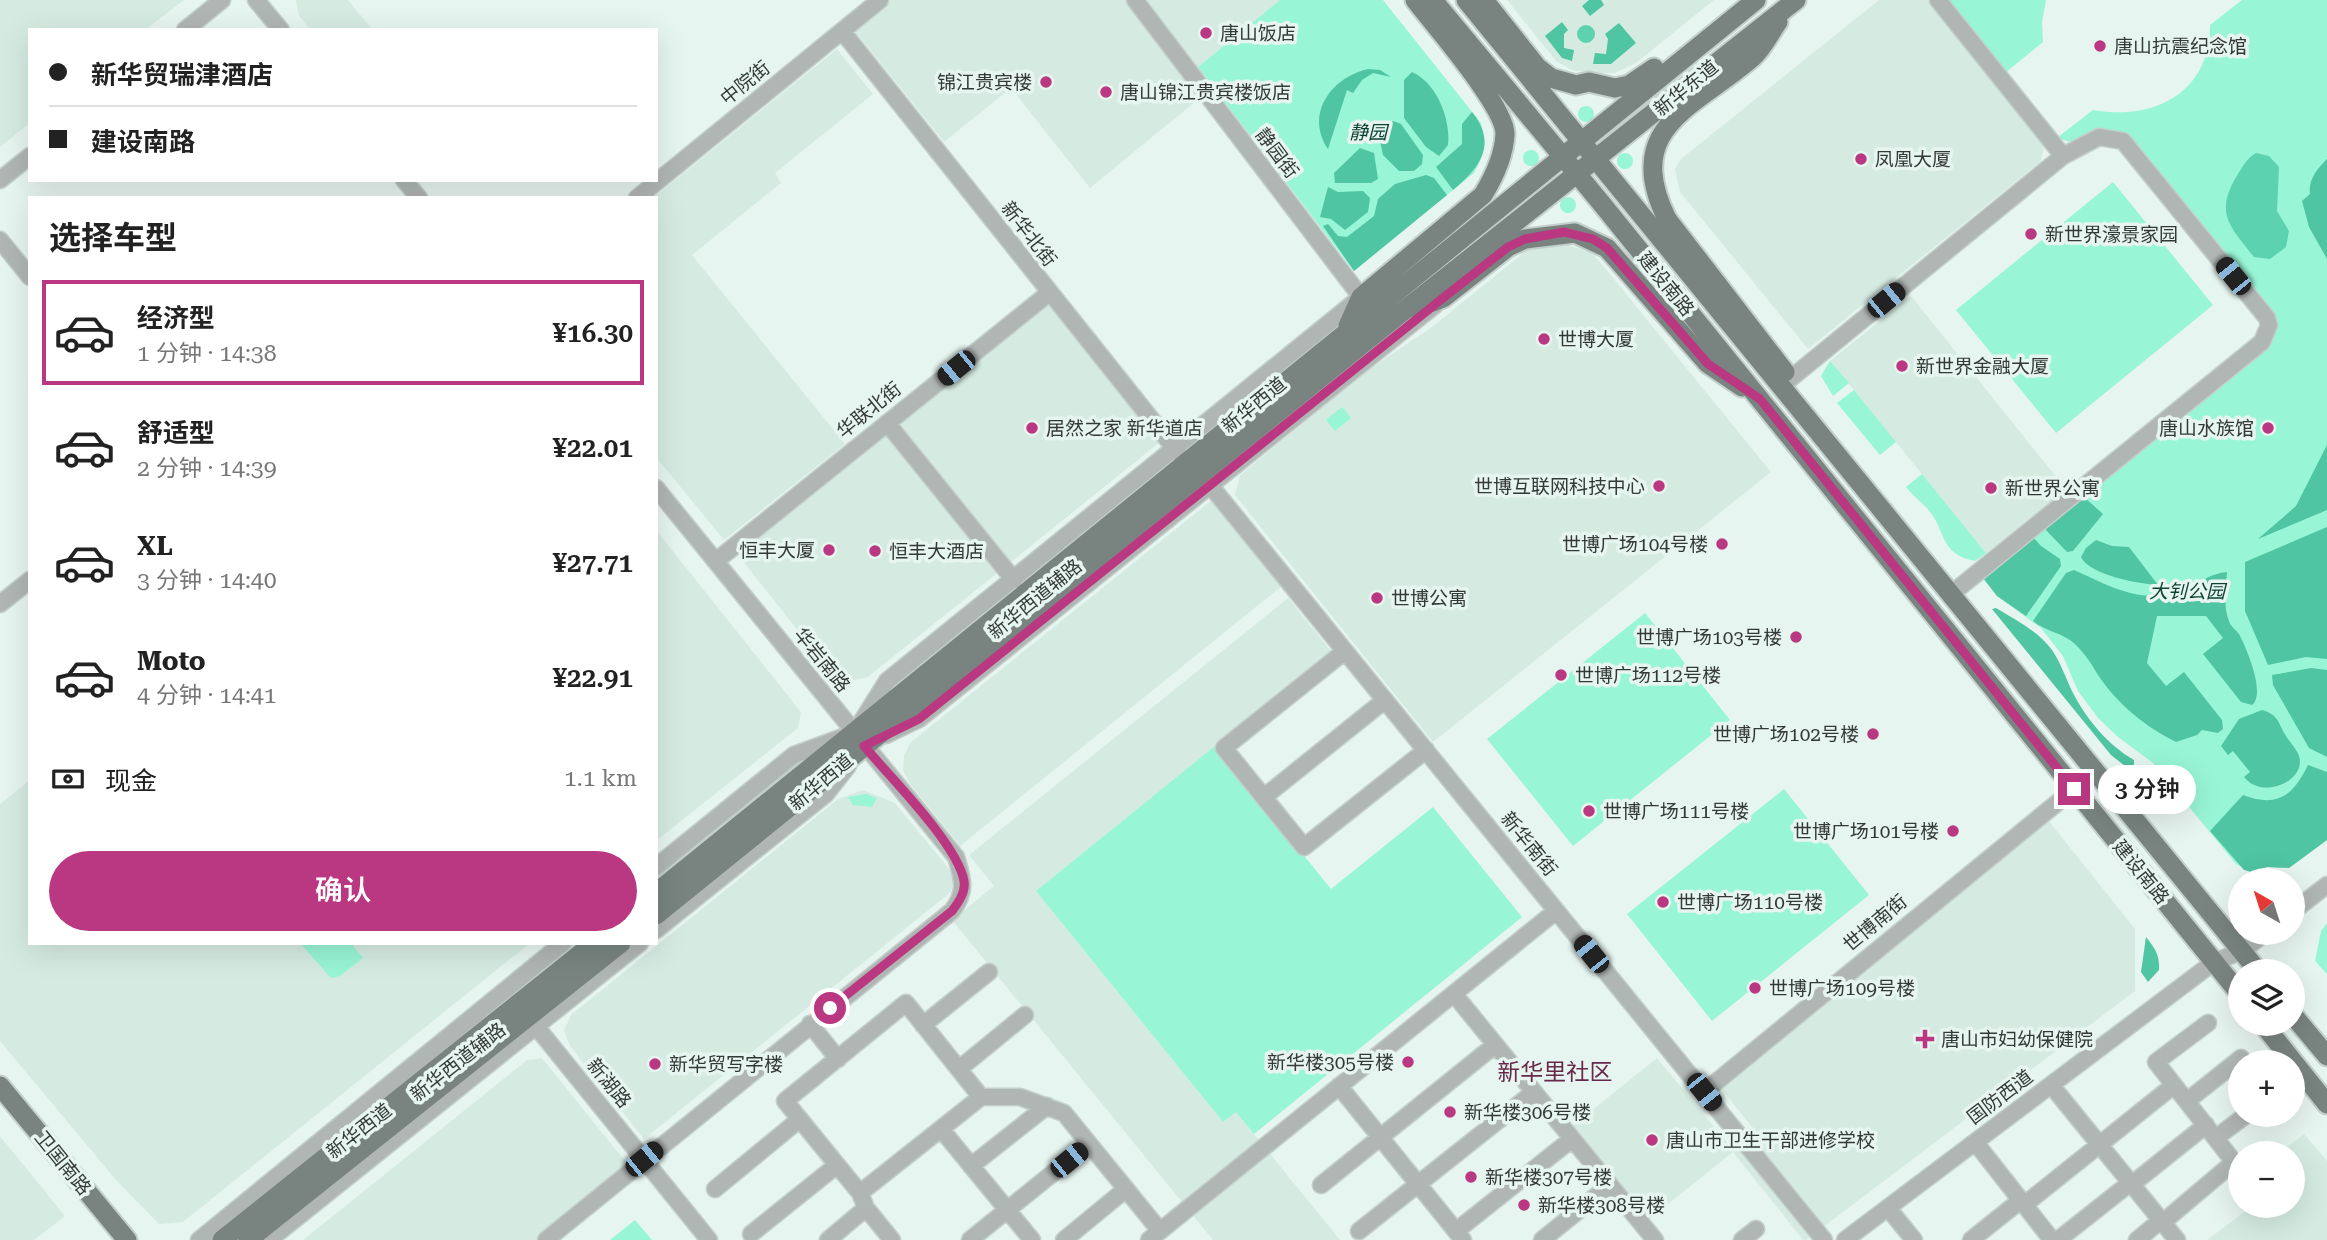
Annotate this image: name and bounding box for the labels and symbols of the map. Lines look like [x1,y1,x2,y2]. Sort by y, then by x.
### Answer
place label: 唐山饭店 [1220,22,1296,45]
marker: 唐山饭店 [1198,25,1214,41]
place label: 唐山抗震纪念馆 [2114,35,2247,58]
marker: 唐山抗震纪念馆 [2092,38,2108,54]
street label: 新华东道 [1649,55,1723,121]
street label: 中院街 [716,56,774,110]
place label: 锦江贵宾楼 [937,71,1032,94]
marker: 锦江贵宾楼 [1038,74,1054,90]
place label: 唐山锦江贵宾楼饭店 [1120,81,1291,104]
marker: 唐山锦江贵宾楼饭店 [1098,84,1114,100]
park label: 静园 [1349,121,1390,144]
street label: 静园街 [1251,123,1303,183]
place label: 凤凰大厦 [1875,148,1951,171]
marker: 凤凰大厦 [1853,151,1869,167]
street label: 新华北街 [997,197,1061,271]
place label: 新世界濠景家园 [2045,223,2178,246]
marker: 新世界濠景家园 [2023,226,2039,242]
street label: 建设南路 [1633,247,1699,321]
car [2212,253,2255,299]
car [1864,279,1909,321]
place label: 世博大厦 [1558,328,1634,351]
marker: 世博大厦 [1536,331,1552,347]
car [934,347,979,389]
place label: 新世界金融大厦 [1916,355,2049,378]
marker: 新世界金融大厦 [1894,358,1910,374]
street label: 新华西道 [1217,372,1291,438]
street label: 华联北街 [832,377,906,443]
place label: 居然之家 新华道店 [1046,417,1203,440]
place label: 唐山水族馆 [2159,417,2254,440]
marker: 居然之家 新华道店 [1024,420,1040,436]
marker: 唐山水族馆 [2260,420,2276,436]
place label: 世博互联网科技中心 [1474,475,1645,498]
place label: 新世界公寓 [2005,477,2100,500]
marker: 世博互联网科技中心 [1651,478,1667,494]
marker: 新世界公寓 [1983,480,1999,496]
place label: 世博广场104号楼 [1562,533,1708,556]
marker: 世博广场104号楼 [1714,536,1730,552]
place label: 恒丰大厦 [739,539,815,562]
place label: 恒丰大酒店 [889,540,984,563]
marker: 恒丰大厦 [821,542,837,558]
marker: 恒丰大酒店 [867,543,883,559]
street label: 新华西道辅路 [983,554,1087,644]
park label: 大钊公园 [2149,580,2228,603]
place label: 世博公寓 [1391,587,1467,610]
marker: 世博公寓 [1369,590,1385,606]
street label: 华岩南路 [789,623,855,697]
place label: 世博广场103号楼 [1636,626,1782,649]
marker: 世博广场103号楼 [1788,629,1804,645]
place label: 世博广场112号楼 [1575,664,1721,687]
marker: 世博广场112号楼 [1553,667,1569,683]
place label: 世博广场102号楼 [1713,723,1859,746]
marker: 世博广场102号楼 [1865,726,1881,742]
street label: 新华西道 [784,749,858,815]
callout: 3 分钟 [2098,764,2196,814]
route end [2058,773,2090,805]
place label: 世博广场111号楼 [1603,800,1749,823]
marker: 世博广场111号楼 [1581,803,1597,819]
street label: 新华南街 [1496,807,1562,881]
place label: 世博广场101号楼 [1793,820,1939,843]
marker: 世博广场101号楼 [1945,823,1961,839]
street label: 建设南路 [2108,835,2174,909]
north arrow [2228,868,2305,945]
street label: 世博南街 [1838,890,1912,956]
place label: 世博广场110号楼 [1677,891,1823,914]
marker: 世博广场110号楼 [1655,894,1671,910]
car [1570,931,1613,977]
place label: 世博广场109号楼 [1769,977,1915,1000]
marker: 世博广场109号楼 [1747,980,1763,996]
route start [814,992,846,1024]
street label: 新华西道辅路 [406,1018,510,1106]
place label: 唐山市妇幼保健院 [1941,1028,2093,1051]
marker: 唐山市妇幼保健院 [1915,1029,1935,1049]
place label: 新华楼305号楼 [1267,1051,1394,1074]
place label: 新华贸写字楼 [669,1053,783,1076]
street label: 新湖路 [582,1054,636,1112]
marker: 新华楼305号楼 [1400,1054,1416,1070]
marker: 新华贸写字楼 [647,1056,663,1072]
district label: 新华里社区 [1498,1059,1613,1086]
street label: 国防西道 [1963,1065,2037,1129]
car [1683,1069,1726,1115]
street label: 新华西道 [322,1099,396,1163]
place label: 新华楼306号楼 [1464,1101,1591,1124]
marker: 新华楼306号楼 [1442,1104,1458,1120]
street label: 卫国南路 [30,1126,96,1200]
place label: 唐山市卫生干部进修学校 [1666,1129,1875,1152]
marker: 唐山市卫生干部进修学校 [1644,1132,1660,1148]
car [622,1138,667,1180]
car [1047,1139,1092,1181]
place label: 新华楼307号楼 [1485,1166,1612,1189]
marker: 新华楼307号楼 [1463,1169,1479,1185]
place label: 新华楼308号楼 [1538,1194,1665,1217]
marker: 新华楼308号楼 [1516,1197,1532,1213]

